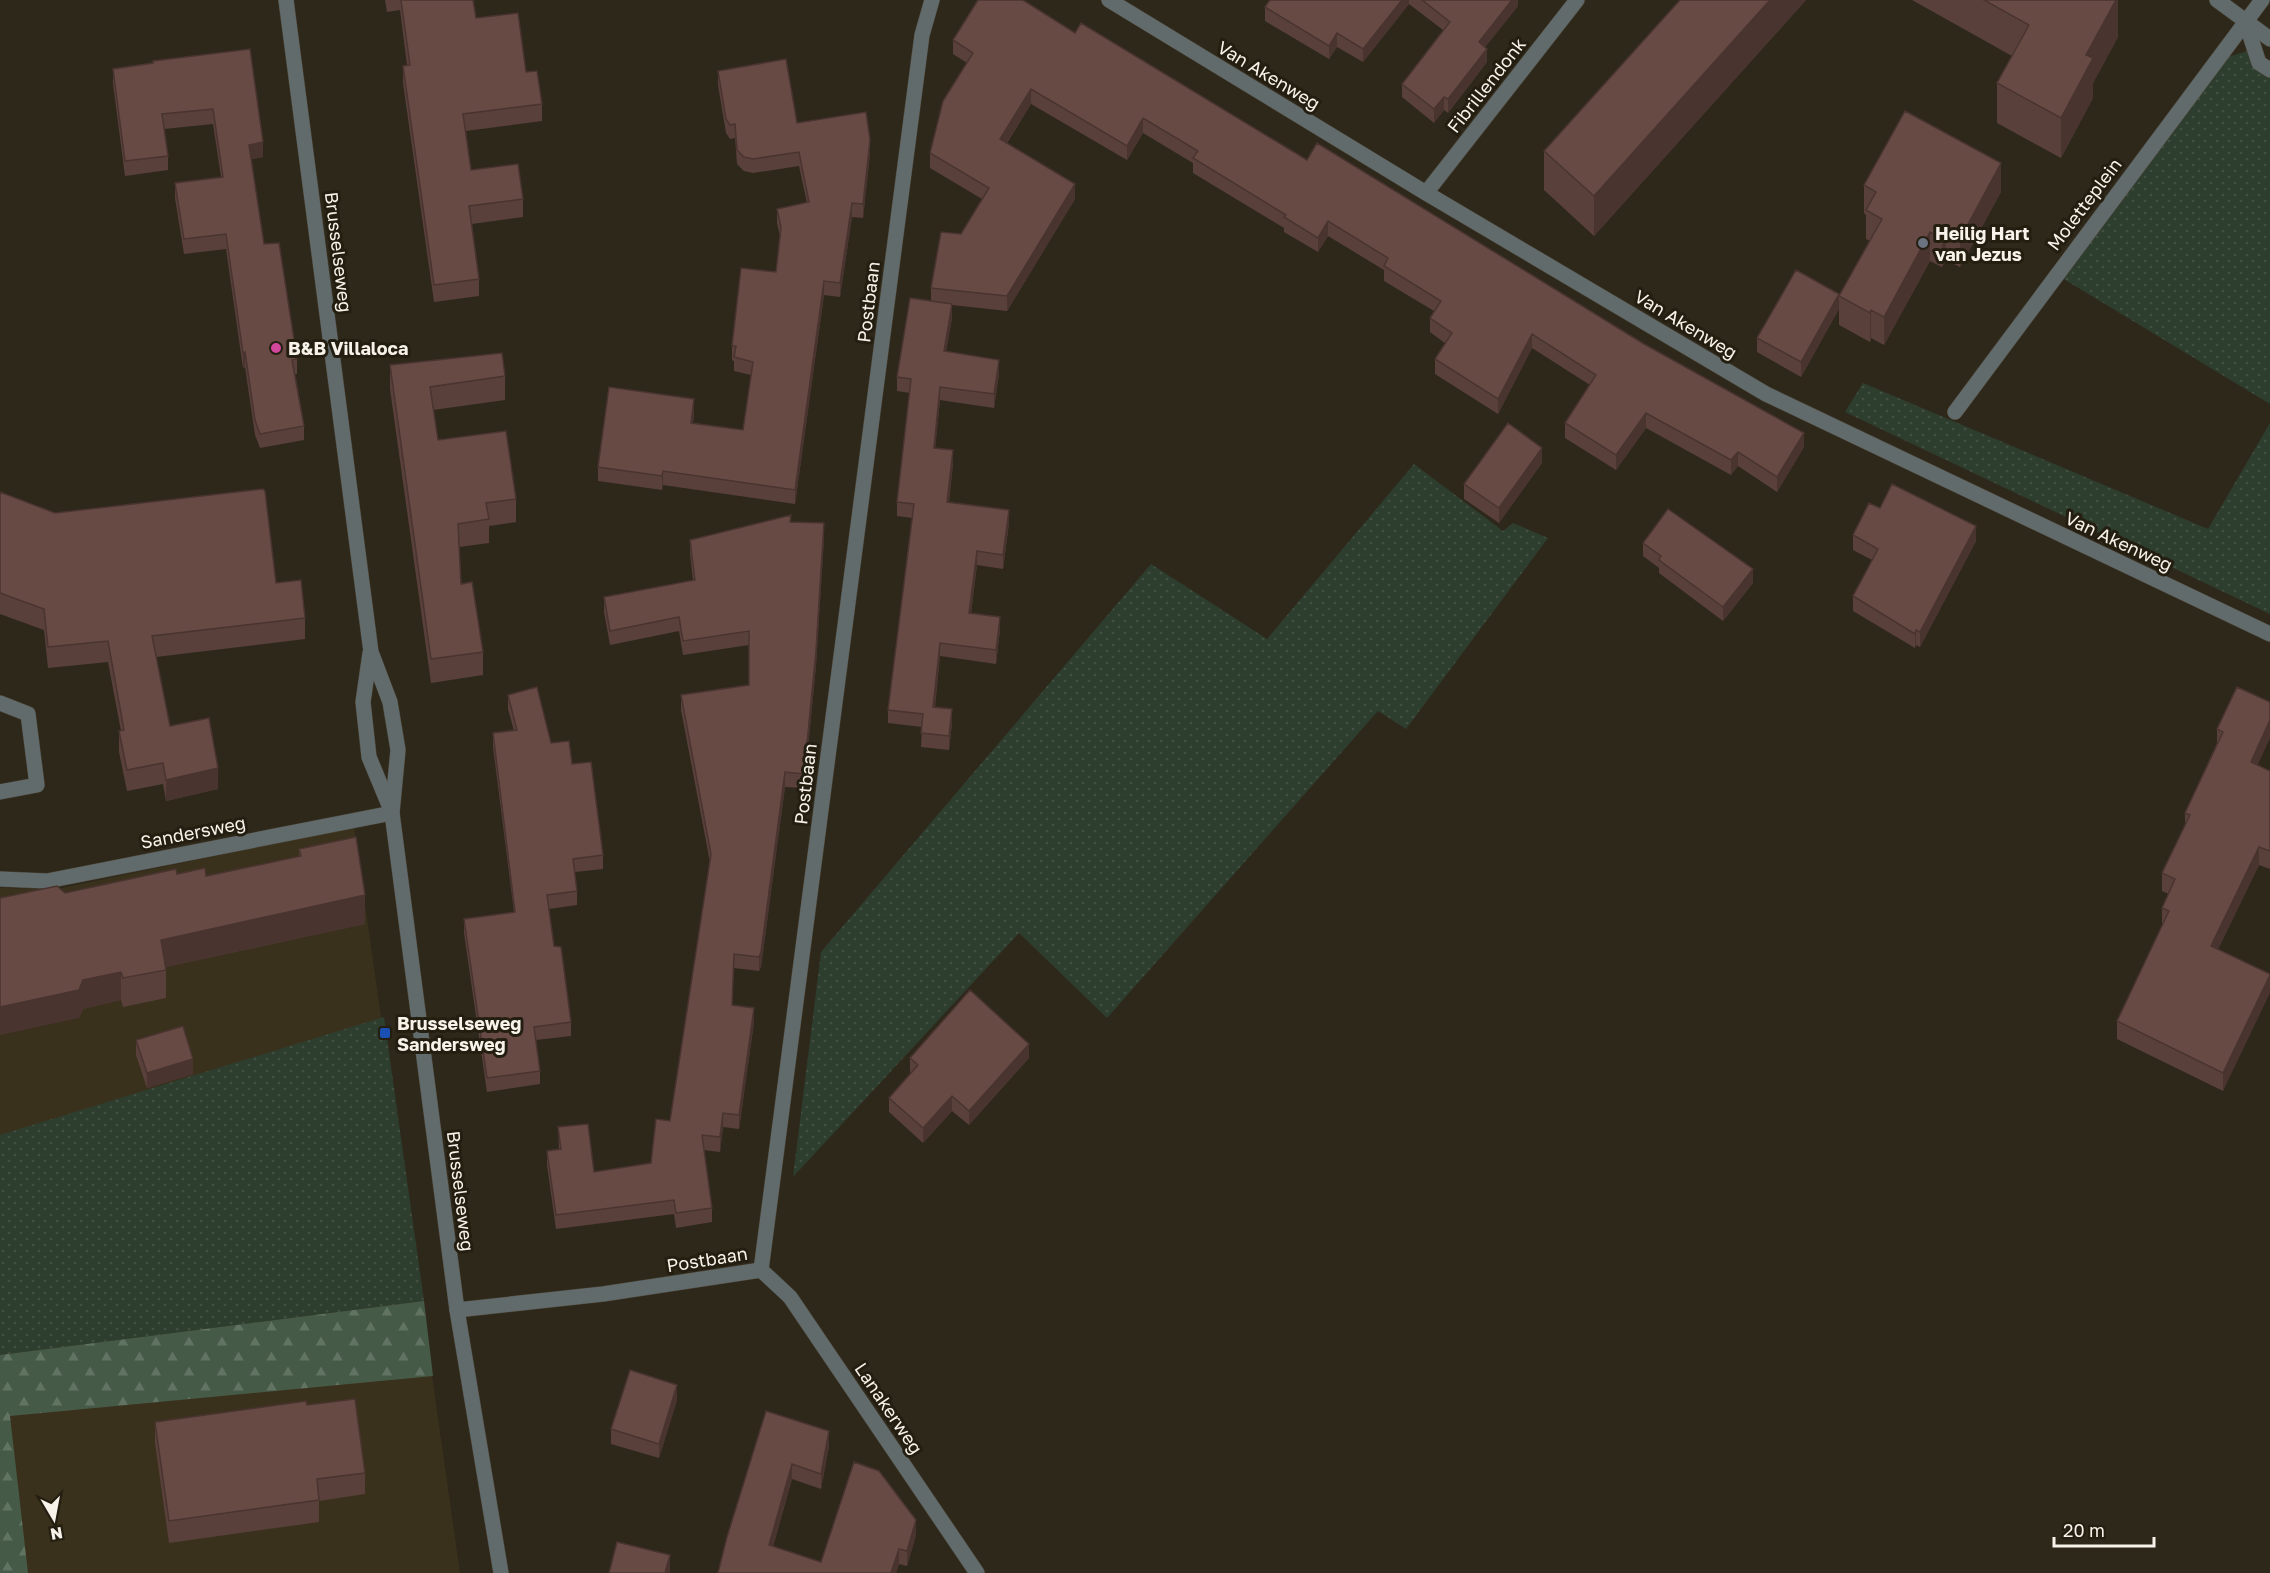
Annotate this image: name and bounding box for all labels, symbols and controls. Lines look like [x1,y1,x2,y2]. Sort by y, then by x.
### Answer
street label: Fibrillendonk [1442,33,1530,137]
street label: Van Akenweg [1214,36,1324,114]
street label: Moletteplein [2042,153,2126,255]
street label: Brusselseweg [321,191,357,313]
place label: Heilig Hart van Jezus [1935,222,2029,265]
marker: Heilig Hart van Jezus [1916,236,1930,250]
street label: Postbaan [852,260,884,344]
street label: Van Akenweg [1631,285,1741,363]
place label: B&B Villaloca [288,337,408,359]
marker: B&B Villaloca [269,341,283,355]
street label: Van Akenweg [2062,507,2176,575]
street label: Postbaan [789,742,821,826]
street label: Sandersweg [139,811,247,853]
place label: Brusselseweg Sandersweg [397,1012,521,1055]
marker: Brusselseweg Sandersweg [378,1026,392,1040]
street label: Brusselseweg [443,1130,479,1252]
street label: Postbaan [665,1242,749,1276]
street label: Lanakerweg [850,1358,928,1458]
north arrow [24,1489,84,1549]
scale bar [2054,1510,2154,1548]
text: 20 m [2063,1519,2105,1541]
text: N [49,1523,64,1545]

